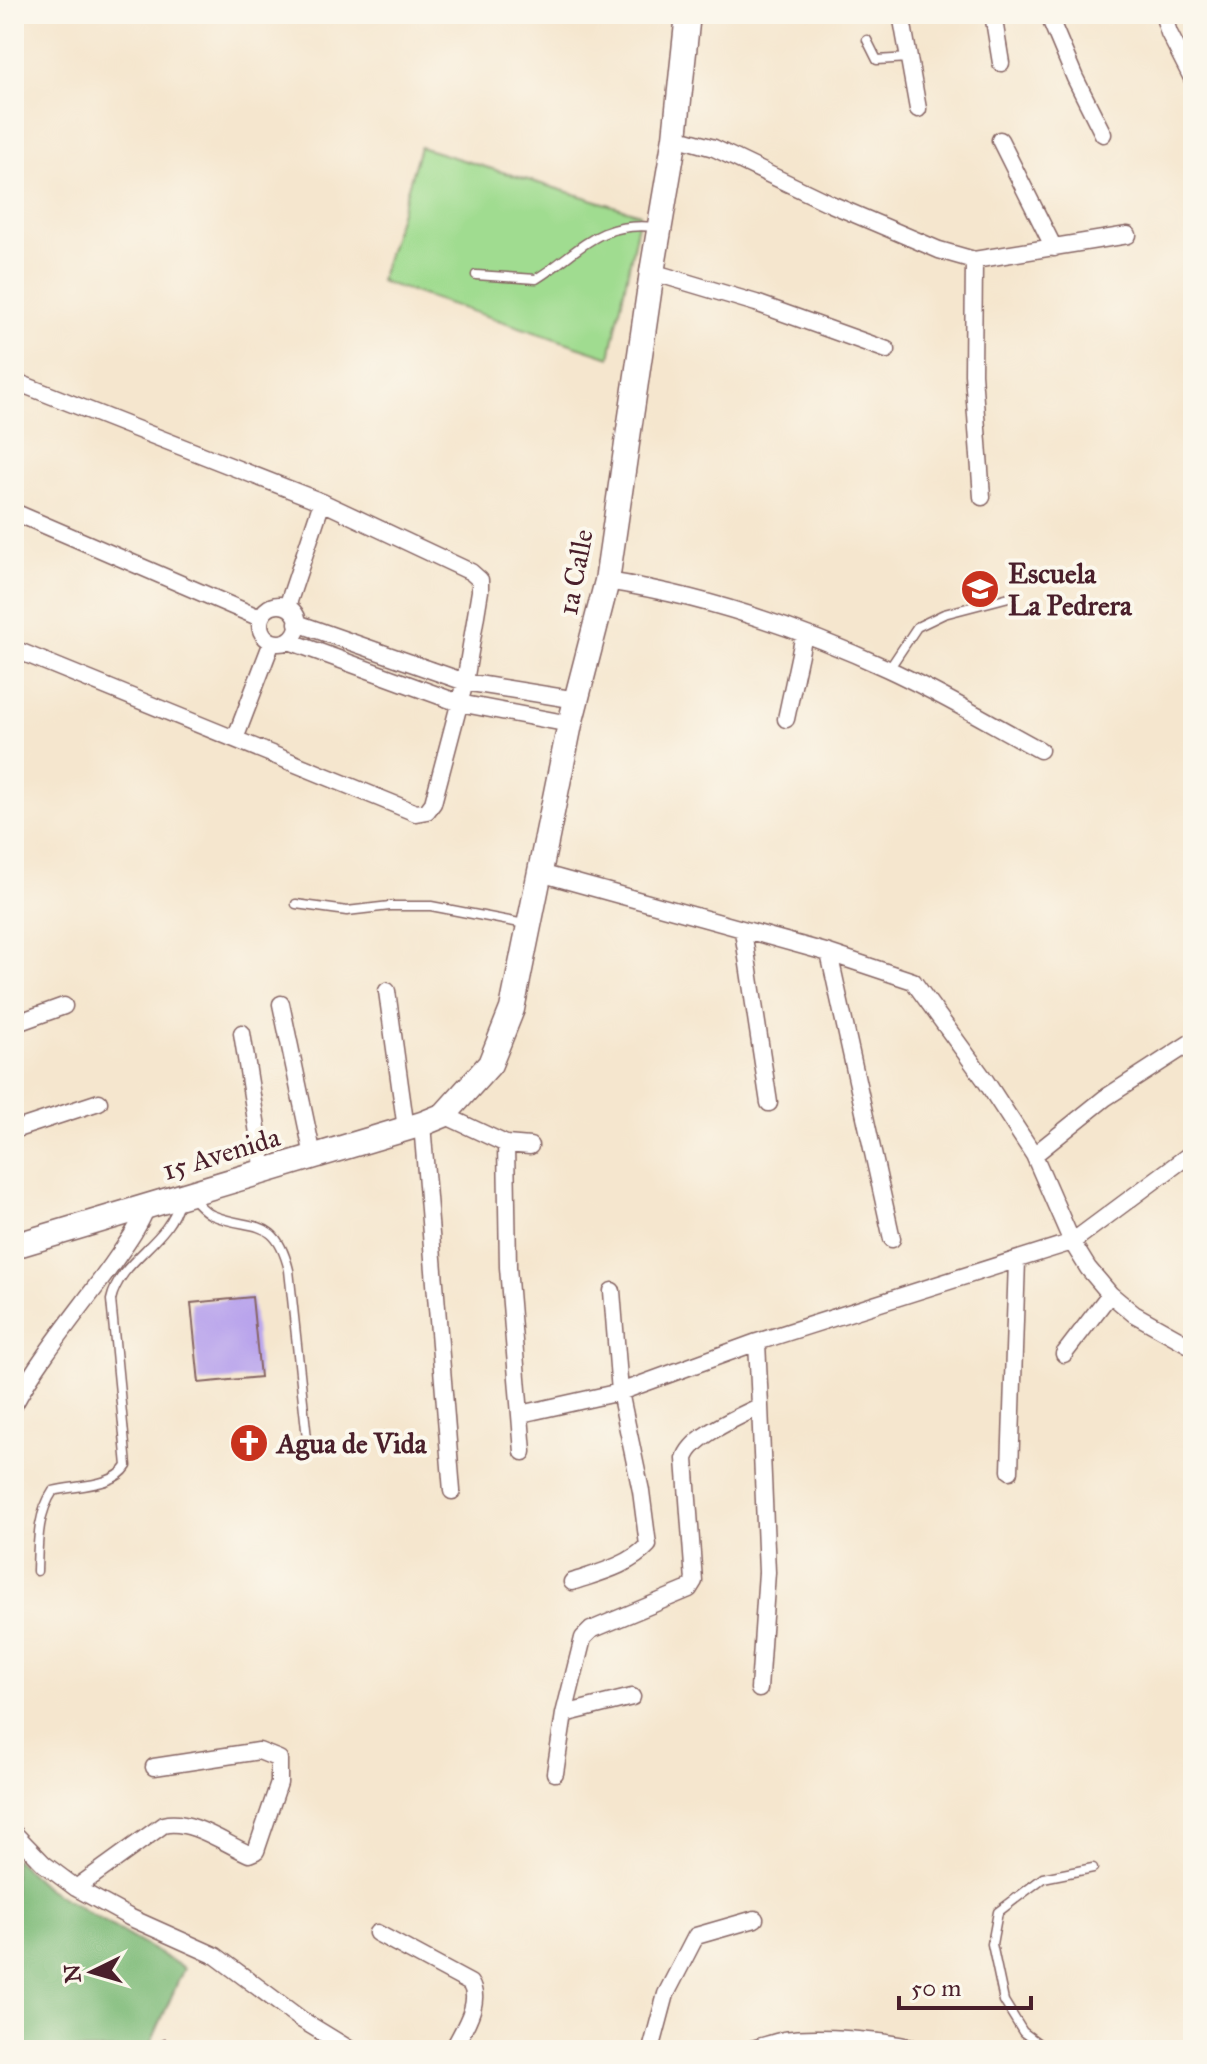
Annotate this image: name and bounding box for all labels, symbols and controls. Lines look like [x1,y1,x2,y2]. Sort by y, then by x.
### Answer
street label: 1a Calle [550,526,601,618]
place label: Escuela La Pedrera [1008,556,1133,623]
school or university icon: Escuela La Pedrera [959,568,1001,610]
street label: 15 Avenida [158,1119,284,1188]
church icon: Agua de Vida [228,1422,270,1464]
place label: Agua de Vida [275,1426,428,1461]
north arrow [52,1932,132,2012]
scale bar [899,1960,1031,2010]
text: N [58,1963,87,1984]
text: 50 m [911,1973,961,2003]

